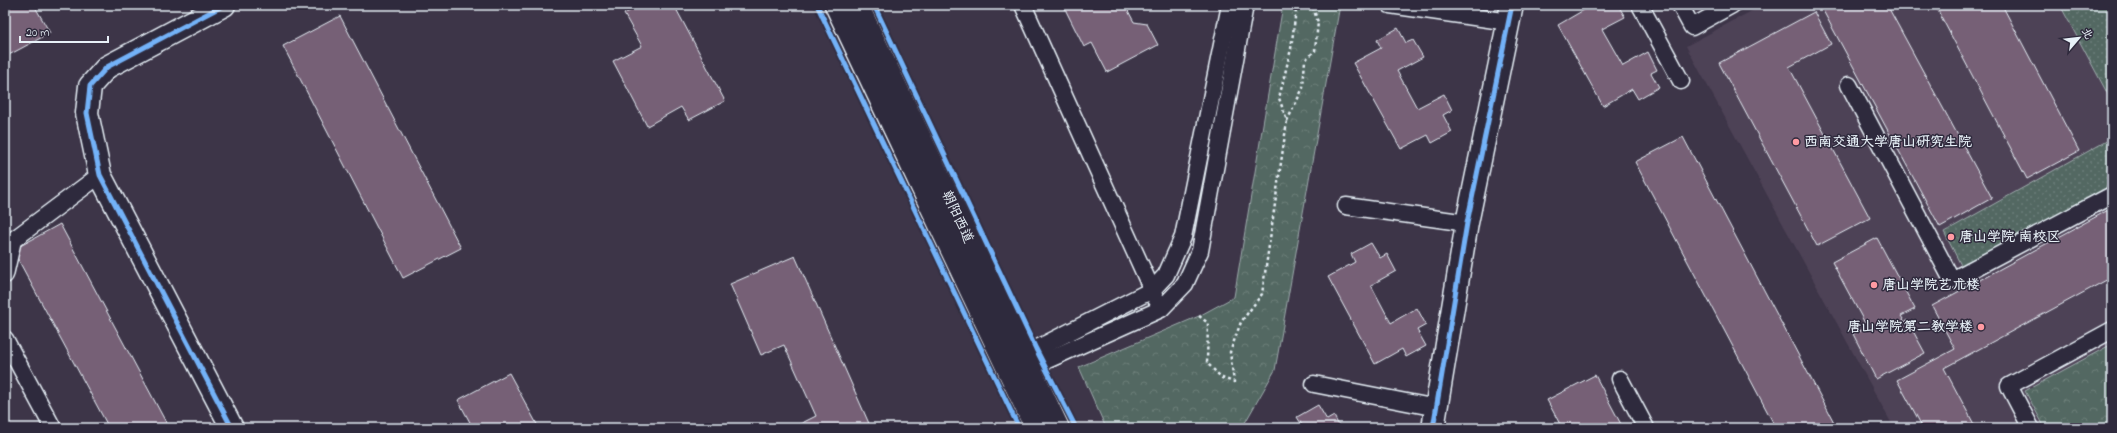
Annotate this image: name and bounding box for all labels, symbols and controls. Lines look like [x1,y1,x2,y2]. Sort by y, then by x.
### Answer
scale bar [20,18,108,44]
north arrow [2059,18,2099,58]
text: 20 m [26,24,49,42]
text: 北 [2077,25,2097,42]
place label: 西南交通大学唐山研究生院 [1804,132,1972,153]
marker: 西南交通大学唐山研究生院 [1791,137,1801,147]
street label: 朝阳西道 [936,187,978,247]
place label: 唐山学院 南校区 [1959,227,2061,248]
marker: 唐山学院 南校区 [1946,232,1956,242]
place label: 唐山学院艺术楼 [1882,275,1980,296]
marker: 唐山学院艺术楼 [1869,280,1879,290]
place label: 唐山学院第二教学楼 [1847,317,1973,338]
marker: 唐山学院第二教学楼 [1976,322,1986,332]

